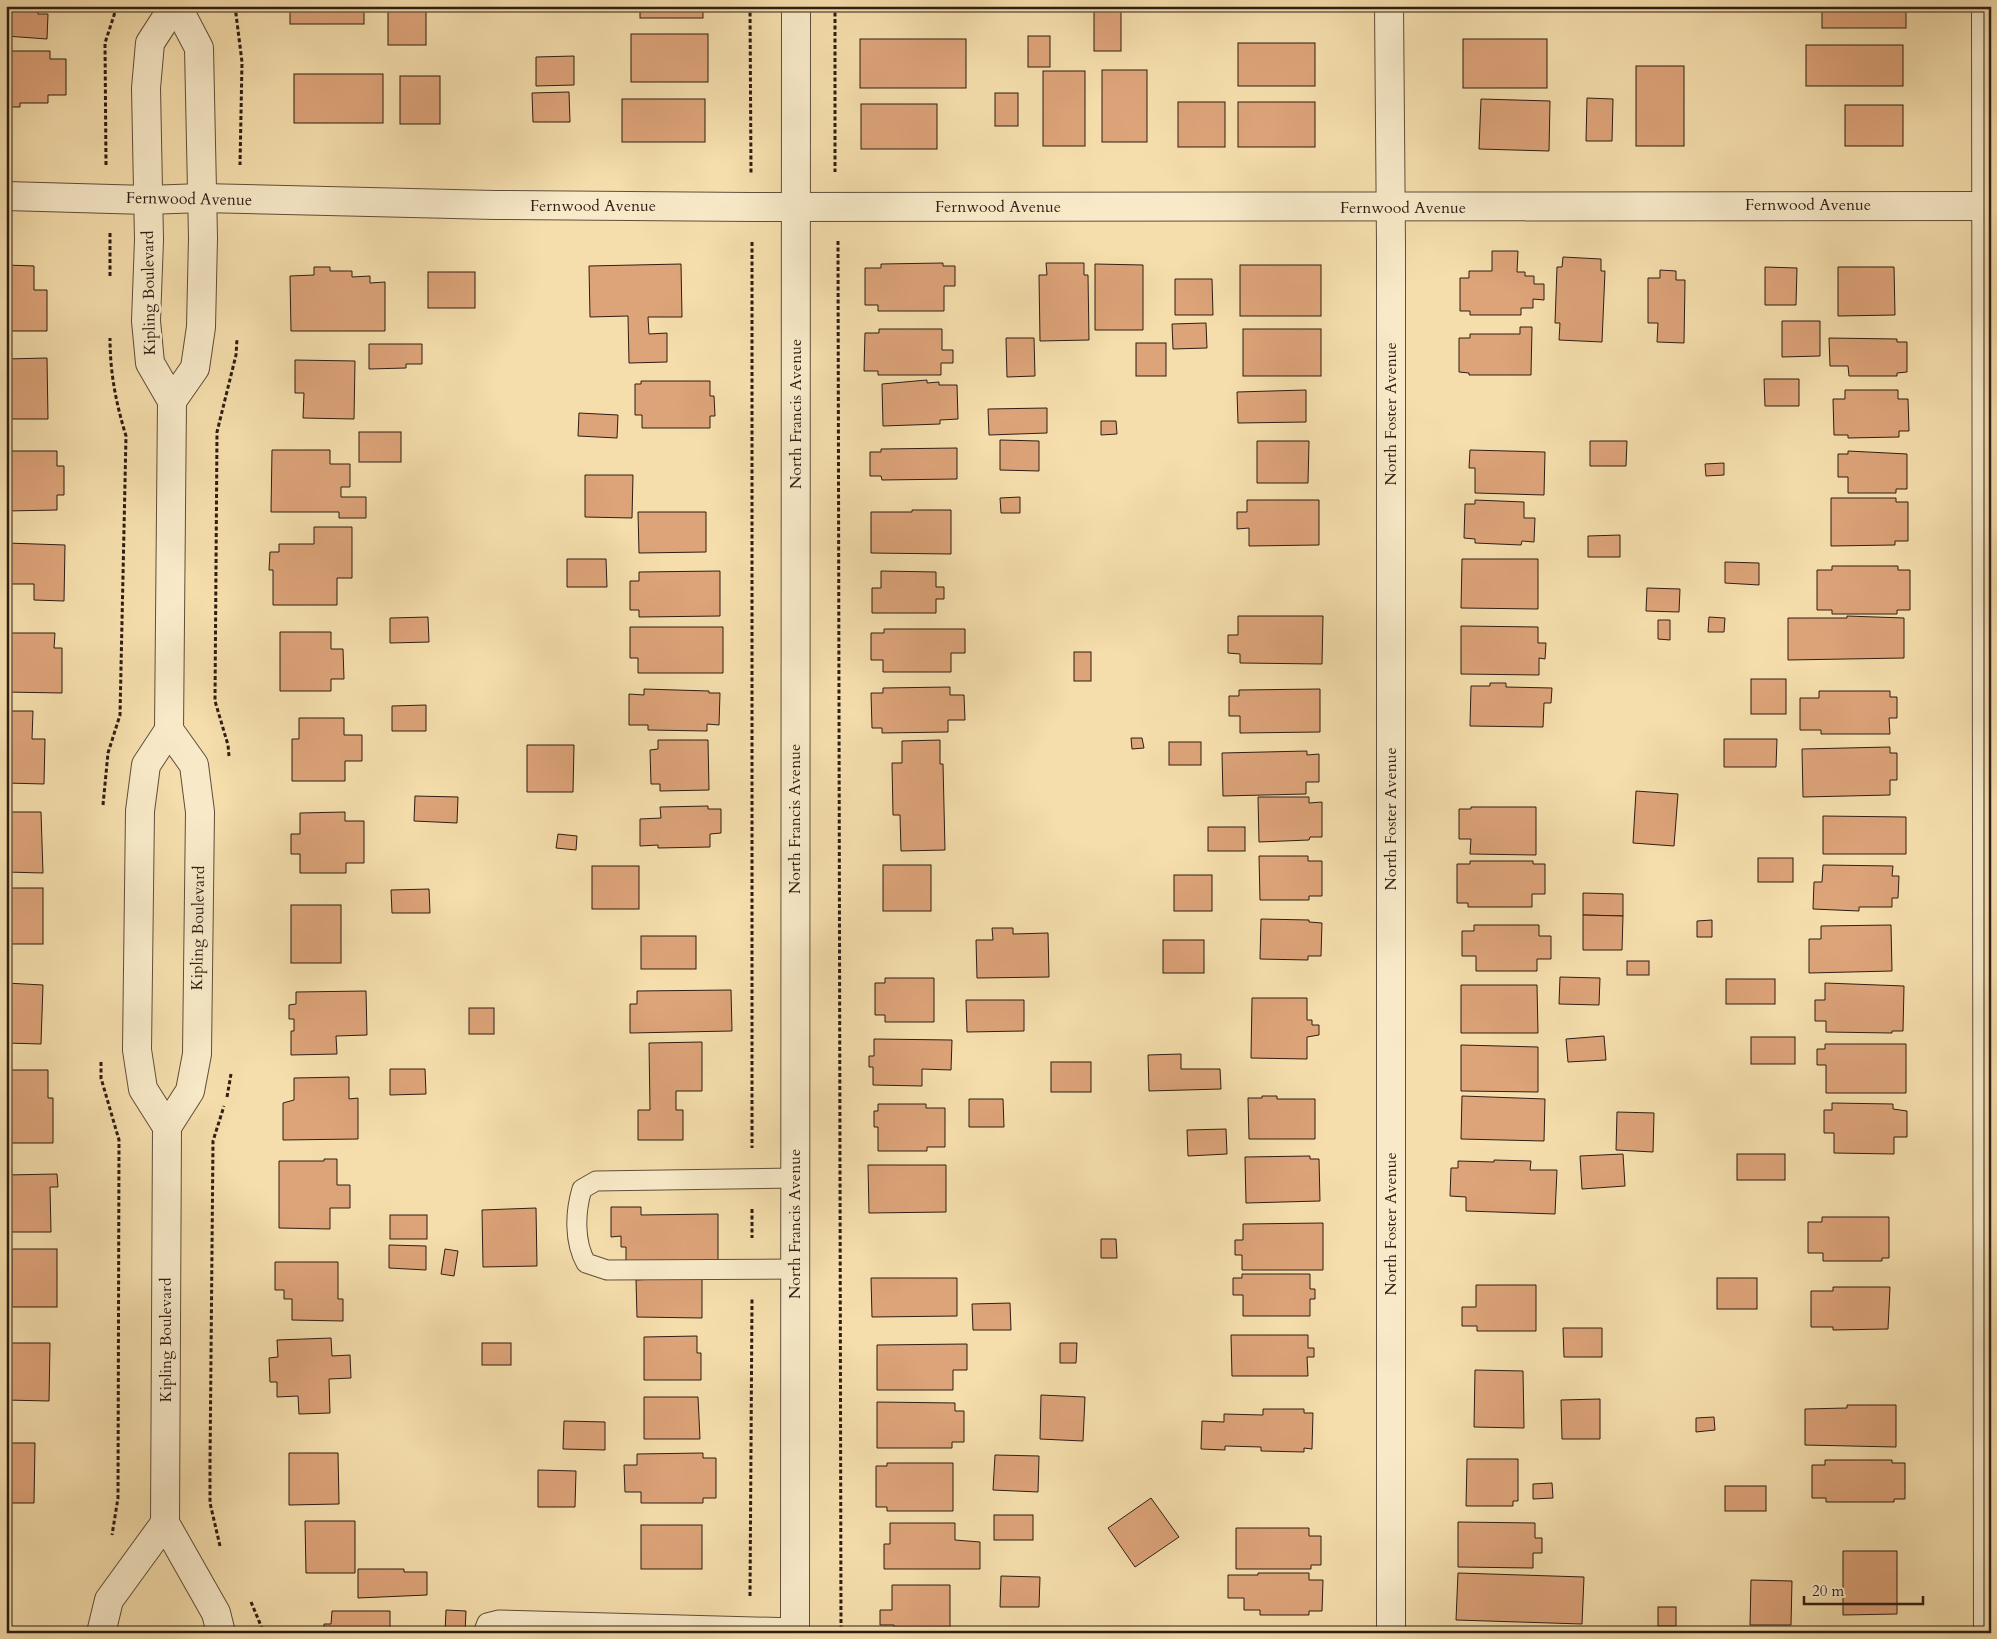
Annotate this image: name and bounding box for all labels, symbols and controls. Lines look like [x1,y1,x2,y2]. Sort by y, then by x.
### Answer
street label: Fernwood Avenue [126,187,252,211]
street label: Fernwood Avenue [1745,194,1871,216]
street label: Fernwood Avenue [530,195,656,217]
street label: Fernwood Avenue [935,196,1061,218]
street label: Fernwood Avenue [1340,197,1466,219]
street label: Kipling Boulevard [137,230,161,356]
street label: North Francis Avenue [785,339,807,489]
street label: North Foster Avenue [1380,342,1402,486]
street label: North Francis Avenue [784,744,806,894]
street label: North Foster Avenue [1380,747,1402,891]
street label: Kipling Boulevard [186,865,210,991]
street label: North Francis Avenue [784,1149,806,1299]
street label: North Foster Avenue [1380,1152,1402,1296]
street label: Kipling Boulevard [155,1277,177,1402]
scale bar [1804,1574,1923,1606]
text: 20 m [1812,1581,1844,1601]

